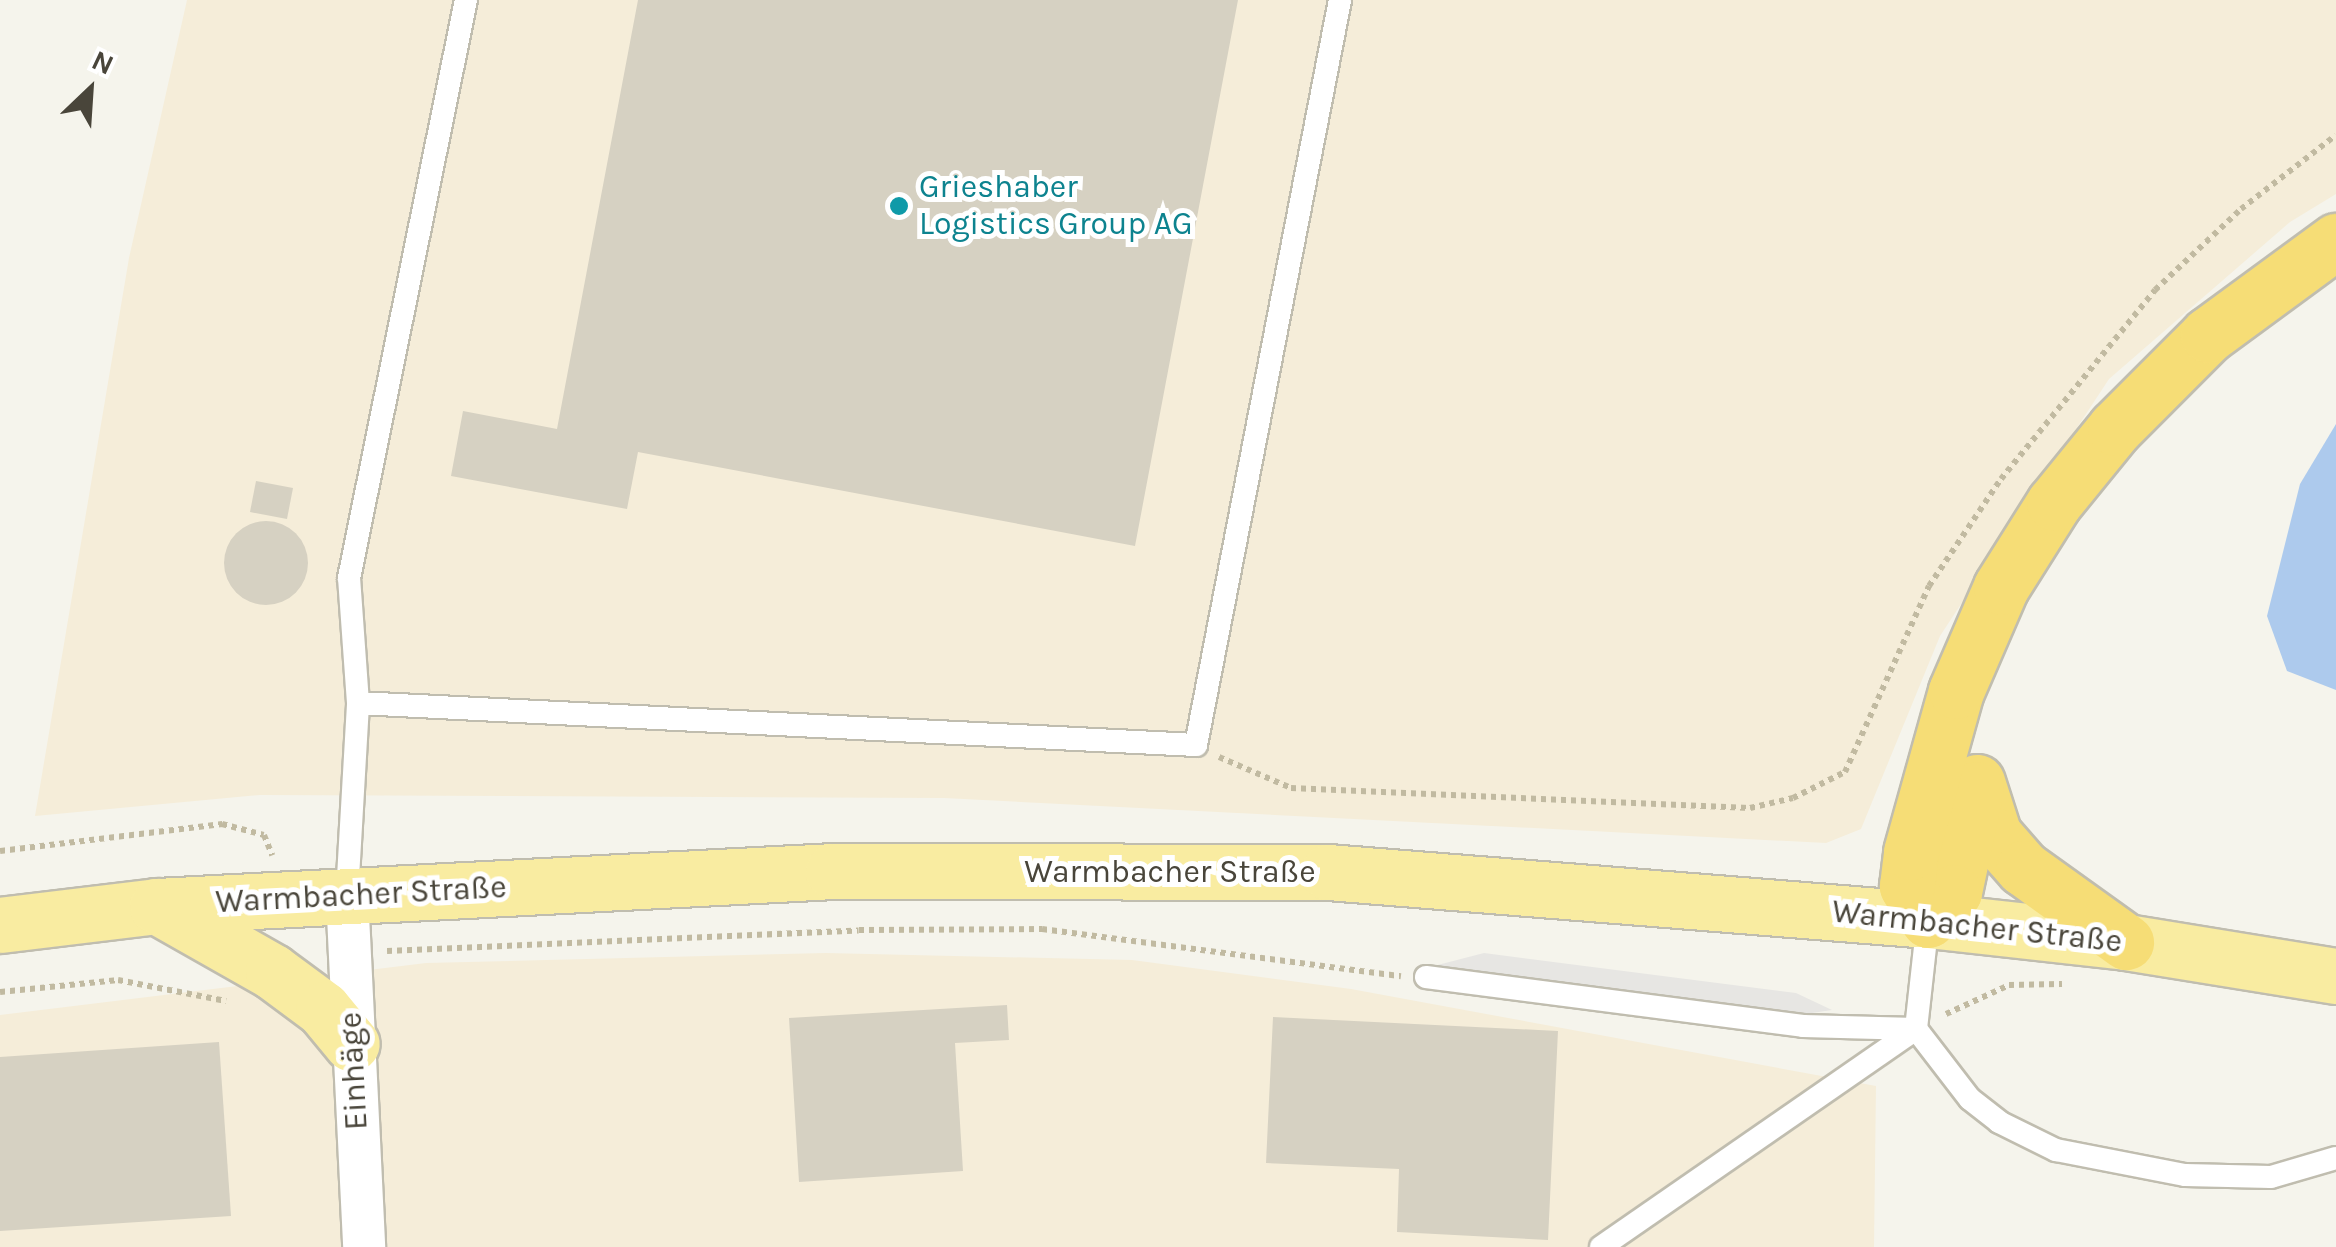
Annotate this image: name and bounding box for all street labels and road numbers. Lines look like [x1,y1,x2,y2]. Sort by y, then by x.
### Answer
street label: Warmbacher Straße [1024,853,1316,891]
street label: Warmbacher Straße [215,868,507,922]
street label: Warmbacher Straße [1830,893,2124,961]
street label: Einhäge [332,1011,376,1131]

